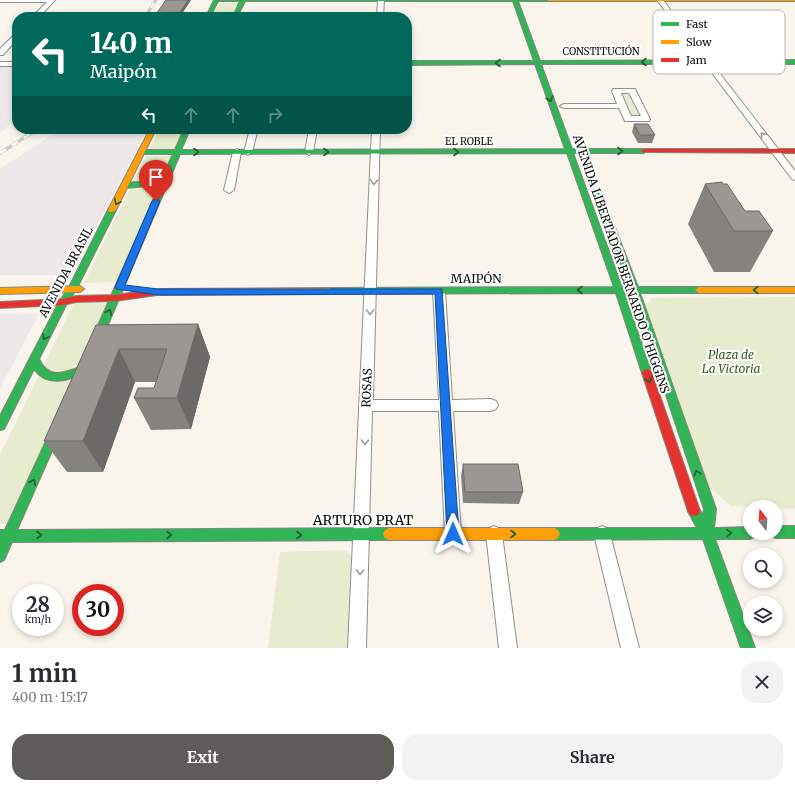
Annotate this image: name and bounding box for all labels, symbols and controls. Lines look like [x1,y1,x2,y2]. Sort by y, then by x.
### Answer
legend [653,10,785,74]
text: Fast [686,17,709,31]
text: 140 m [90,25,172,61]
icon: left [24,28,76,80]
text: Slow [686,35,712,49]
street label: CONSTITUCIÓN [562,44,640,58]
text: Jam [685,53,707,67]
one-way arrow [641,58,647,66]
one-way arrow [495,59,501,67]
text: Maipón [90,60,157,83]
one-way arrow [546,96,554,103]
icon: left [138,104,160,126]
icon: ahead [180,104,202,126]
icon: ahead [222,104,244,126]
icon: right [264,104,286,126]
street label: AVENIDA LIBERTADOR BERNARDO O'HIGGINS [570,131,673,395]
one-way arrow [760,132,767,139]
street label: EL ROBLE [445,135,494,148]
one-way arrow [617,147,623,155]
one-way arrow [193,148,199,156]
one-way arrow [323,148,329,156]
one-way arrow [453,148,459,156]
pin [139,160,173,201]
icon: arrive [145,166,167,188]
one-way arrow [370,179,379,185]
one-way arrow [115,197,122,205]
street label: AVENIDA BRASIL [35,223,96,321]
street label: MAIPÓN [451,271,502,286]
one-way arrow [577,286,583,294]
one-way arrow [753,286,759,294]
one-way arrow [104,309,112,316]
one-way arrow [365,309,374,315]
one-way arrow [43,333,50,340]
park label: Plaza de La Victoria [702,347,760,376]
street label: ROSAS [358,368,375,408]
one-way arrow [644,376,653,383]
one-way arrow [361,439,369,445]
one-way arrow [693,469,702,476]
one-way arrow [28,478,36,486]
north arrow [743,500,783,540]
map controls [743,500,783,636]
street label: ARTURO PRAT [312,511,414,529]
position arrow [432,513,474,555]
one-way arrow [726,529,732,537]
one-way arrow [510,530,516,538]
one-way arrow [36,531,42,539]
one-way arrow [166,531,172,539]
one-way arrow [296,531,302,539]
button: search [743,548,783,588]
one-way arrow [356,569,364,575]
speed limit sign: 30 [72,584,124,636]
text: 28 [26,592,50,617]
button: layers [743,596,783,636]
text: km/h [25,613,51,626]
text: 1 min [12,658,77,689]
button: close [741,661,783,703]
text: 400 m · 15:17 [12,689,88,706]
button: Exit [12,734,394,780]
button: Share [402,734,783,780]

